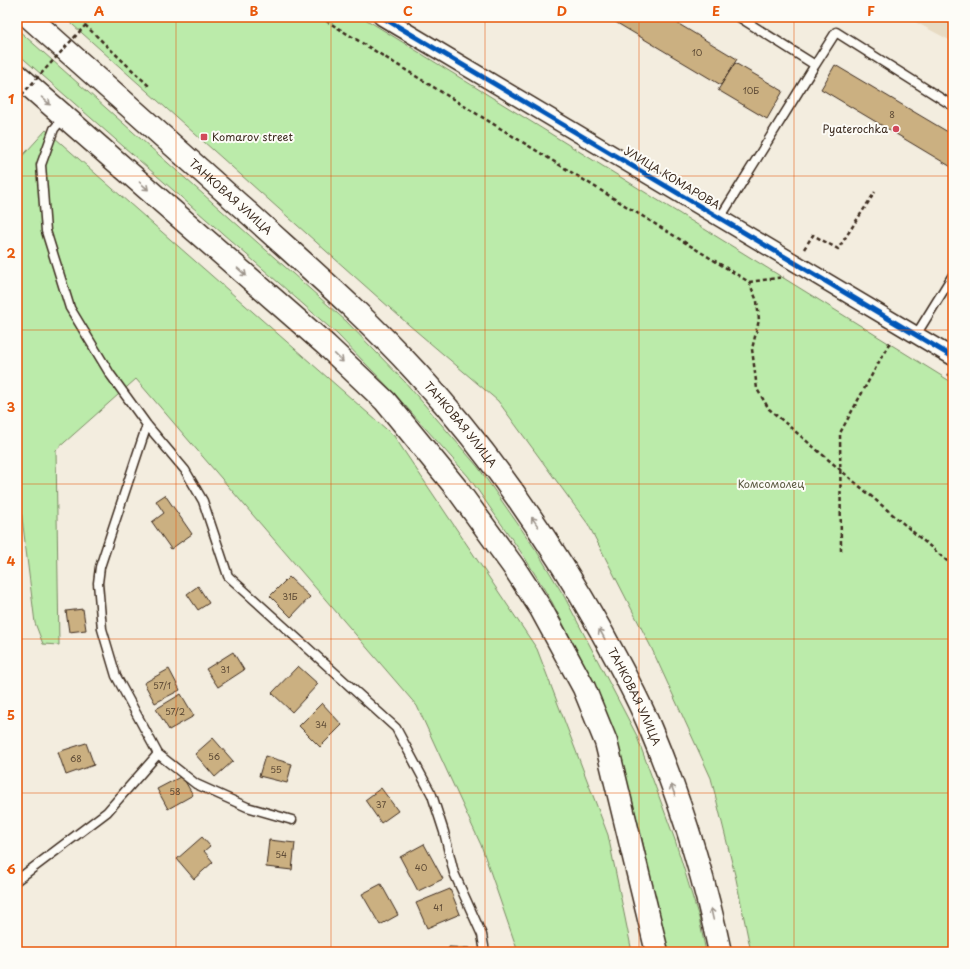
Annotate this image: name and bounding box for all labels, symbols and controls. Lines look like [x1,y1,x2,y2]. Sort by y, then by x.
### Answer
text: A [94,1,104,20]
text: B [250,1,259,20]
text: C [403,1,413,20]
text: D [557,1,567,20]
text: E [712,1,720,20]
text: F [867,1,875,20]
house number: 10 [692,45,703,59]
house number: 10Б [743,83,759,97]
text: 1 [8,89,14,108]
one-way arrow [41,96,52,105]
house number: 8 [889,107,895,121]
place label: Pyaterochka [822,120,888,137]
marker: Pyaterochka [891,124,901,134]
place label: Komarov street [212,128,294,145]
marker: Komarov street [199,132,209,142]
street label: УЛИЦА КОМАРОВА [621,142,723,213]
street label: ТАНКОВАЯ УЛИЦА [185,154,277,239]
one-way arrow [139,182,149,191]
text: 2 [6,243,16,262]
one-way arrow [237,267,247,276]
one-way arrow [334,353,344,363]
street label: ТАНКОВАЯ УЛИЦА [420,377,502,471]
text: 3 [7,397,16,416]
park label: Комсомолец [738,475,804,492]
one-way arrow [531,517,539,528]
text: 4 [7,551,16,570]
house number: 31Б [282,589,298,603]
one-way arrow [598,628,606,640]
street label: ТАНКОВАЯ УЛИЦА [604,644,666,749]
house number: 31 [220,662,230,676]
house number: 57/1 [153,678,171,692]
house number: 57/2 [165,704,185,718]
text: 5 [7,705,15,724]
house number: 34 [315,717,327,731]
house number: 56 [208,749,220,763]
house number: 68 [70,751,82,765]
house number: 55 [270,762,282,776]
house number: 58 [169,784,181,798]
one-way arrow [669,784,677,796]
house number: 37 [376,797,386,811]
house number: 54 [275,847,287,861]
text: 6 [6,859,16,878]
house number: 40 [415,860,428,874]
house number: 41 [433,900,443,914]
one-way arrow [707,908,715,921]

